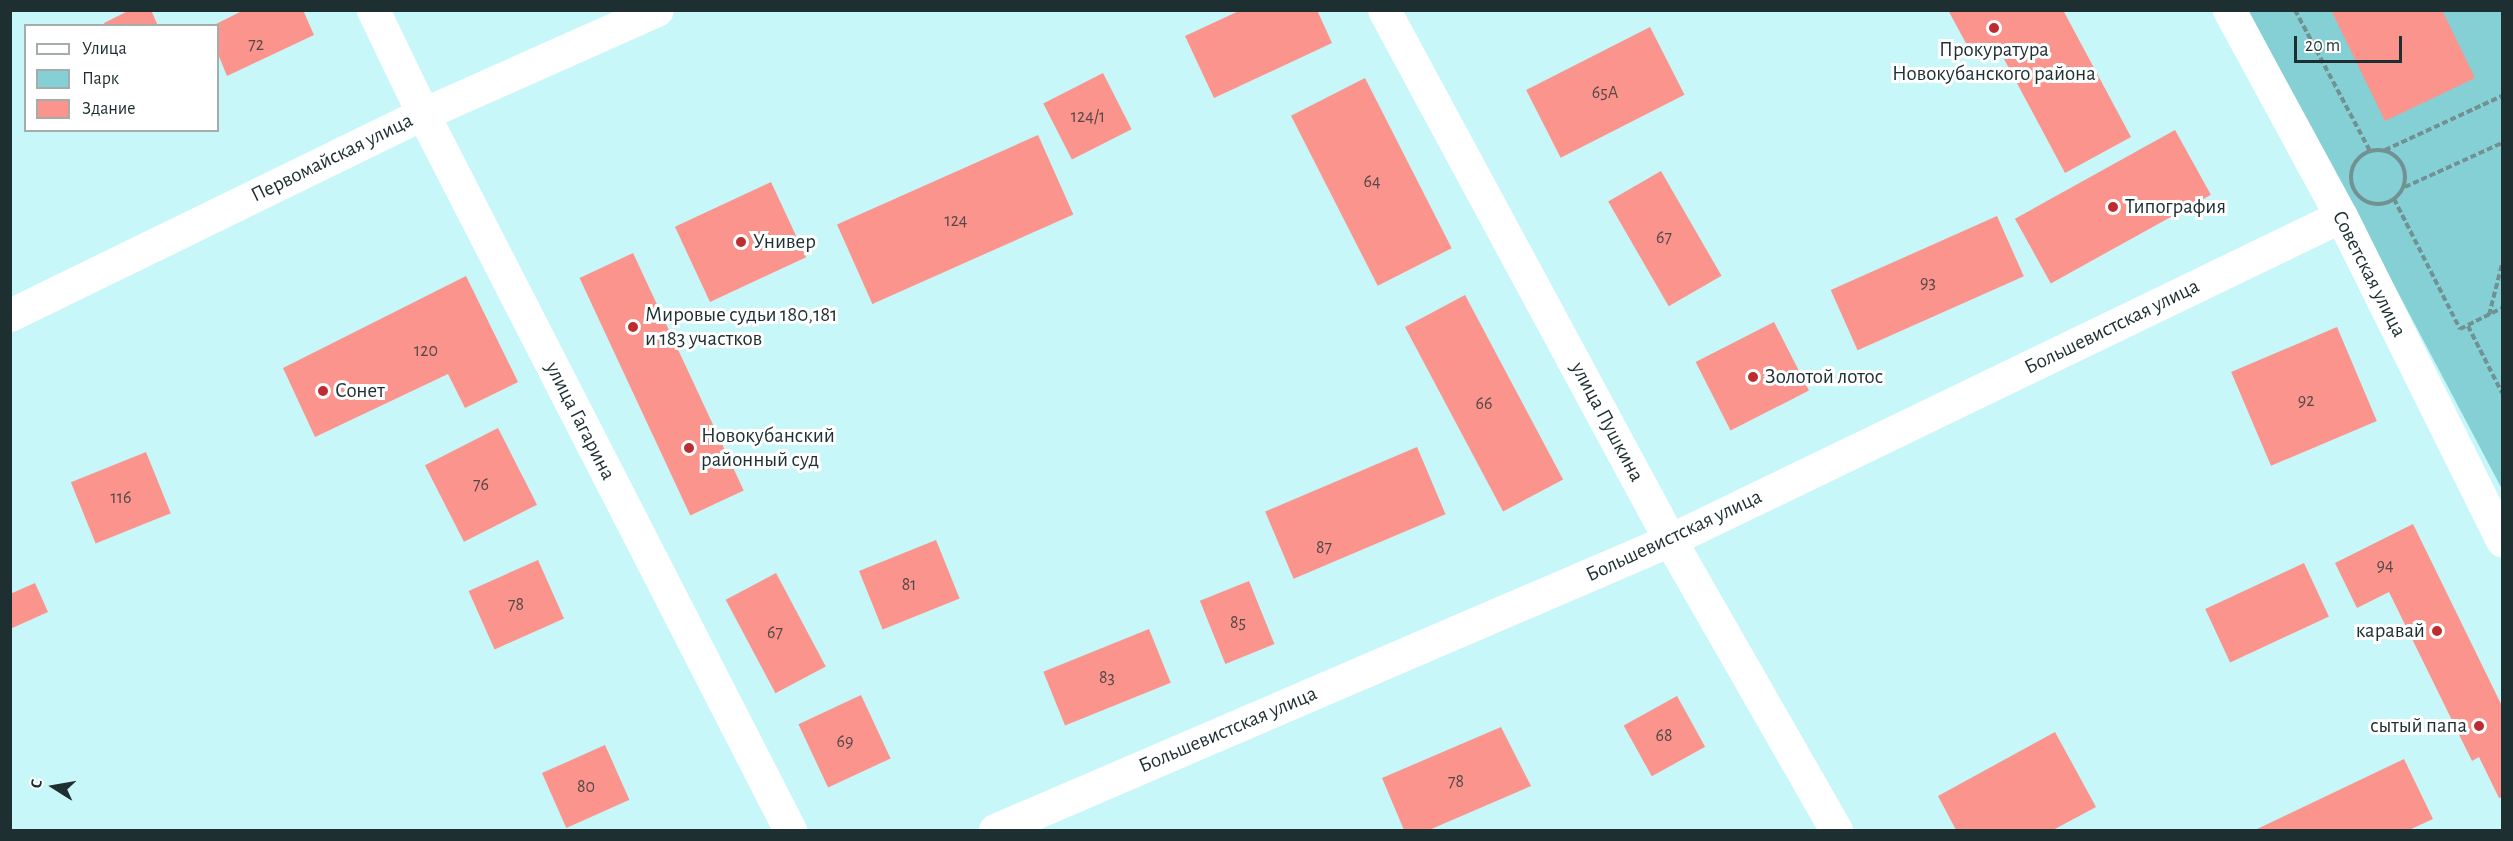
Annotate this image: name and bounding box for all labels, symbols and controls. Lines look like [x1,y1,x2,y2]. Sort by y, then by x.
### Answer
marker: Прокуратура Новокубанского района [1987,21,2001,35]
legend [24,24,219,132]
scale bar [2297,24,2405,62]
house number: 72 [248,34,264,56]
place label: Прокуратура Новокубанского района [1892,37,2096,87]
text: 20 m [2305,37,2340,55]
text: Улица [82,40,127,58]
text: Парк [82,70,119,88]
house number: 65А [1592,82,1618,104]
text: Здание [82,100,136,118]
house number: 124/1 [1071,106,1105,128]
street label: Первомайская улица [247,108,417,208]
house number: 64 [1363,171,1381,193]
place label: Типография [2125,194,2226,220]
marker: Типография [2106,200,2120,214]
street label: Советская улица [2326,207,2412,341]
house number: 124 [944,210,968,232]
house number: 67 [1656,227,1672,249]
place label: Универ [753,229,816,255]
marker: Универ [734,235,748,249]
house number: 93 [1920,272,1936,294]
street label: Большевистская улица [2020,274,2204,380]
place label: Мировые судьи 180,181 и 183 участков [645,302,838,352]
marker: Мировые судьи 180,181 и 183 участков [626,320,640,334]
house number: 120 [414,340,438,362]
street label: улица Гагарина [539,358,621,484]
street label: улица Пушкина [1565,358,1649,486]
place label: Золотой лотос [1765,364,1883,390]
marker: Золотой лотос [1746,370,1760,384]
place label: Сонет [335,378,385,404]
marker: Сонет [316,384,330,398]
house number: 92 [2298,390,2314,412]
house number: 66 [1476,393,1492,415]
place label: Новокубанский районный суд [701,423,835,473]
marker: Новокубанский районный суд [682,441,696,455]
house number: 76 [473,474,489,496]
street label: Большевистская улица [1582,484,1766,588]
house number: 116 [111,487,131,509]
house number: 87 [1316,537,1332,559]
house number: 94 [2376,555,2394,577]
house number: 81 [902,574,916,596]
house number: 78 [508,594,524,616]
house number: 85 [1230,612,1246,634]
place label: каравай [2356,618,2425,644]
house number: 67 [767,622,783,644]
marker: каравай [2430,624,2444,638]
house number: 83 [1099,667,1115,689]
street label: Большевистская улица [1135,681,1321,779]
place label: сытый папа [2370,713,2467,739]
marker: сытый папа [2472,719,2486,733]
house number: 68 [1656,725,1672,747]
house number: 69 [837,731,853,753]
north arrow [24,757,84,817]
house number: 78 [1448,771,1464,793]
house number: 80 [577,776,595,798]
text: С [28,778,45,789]

